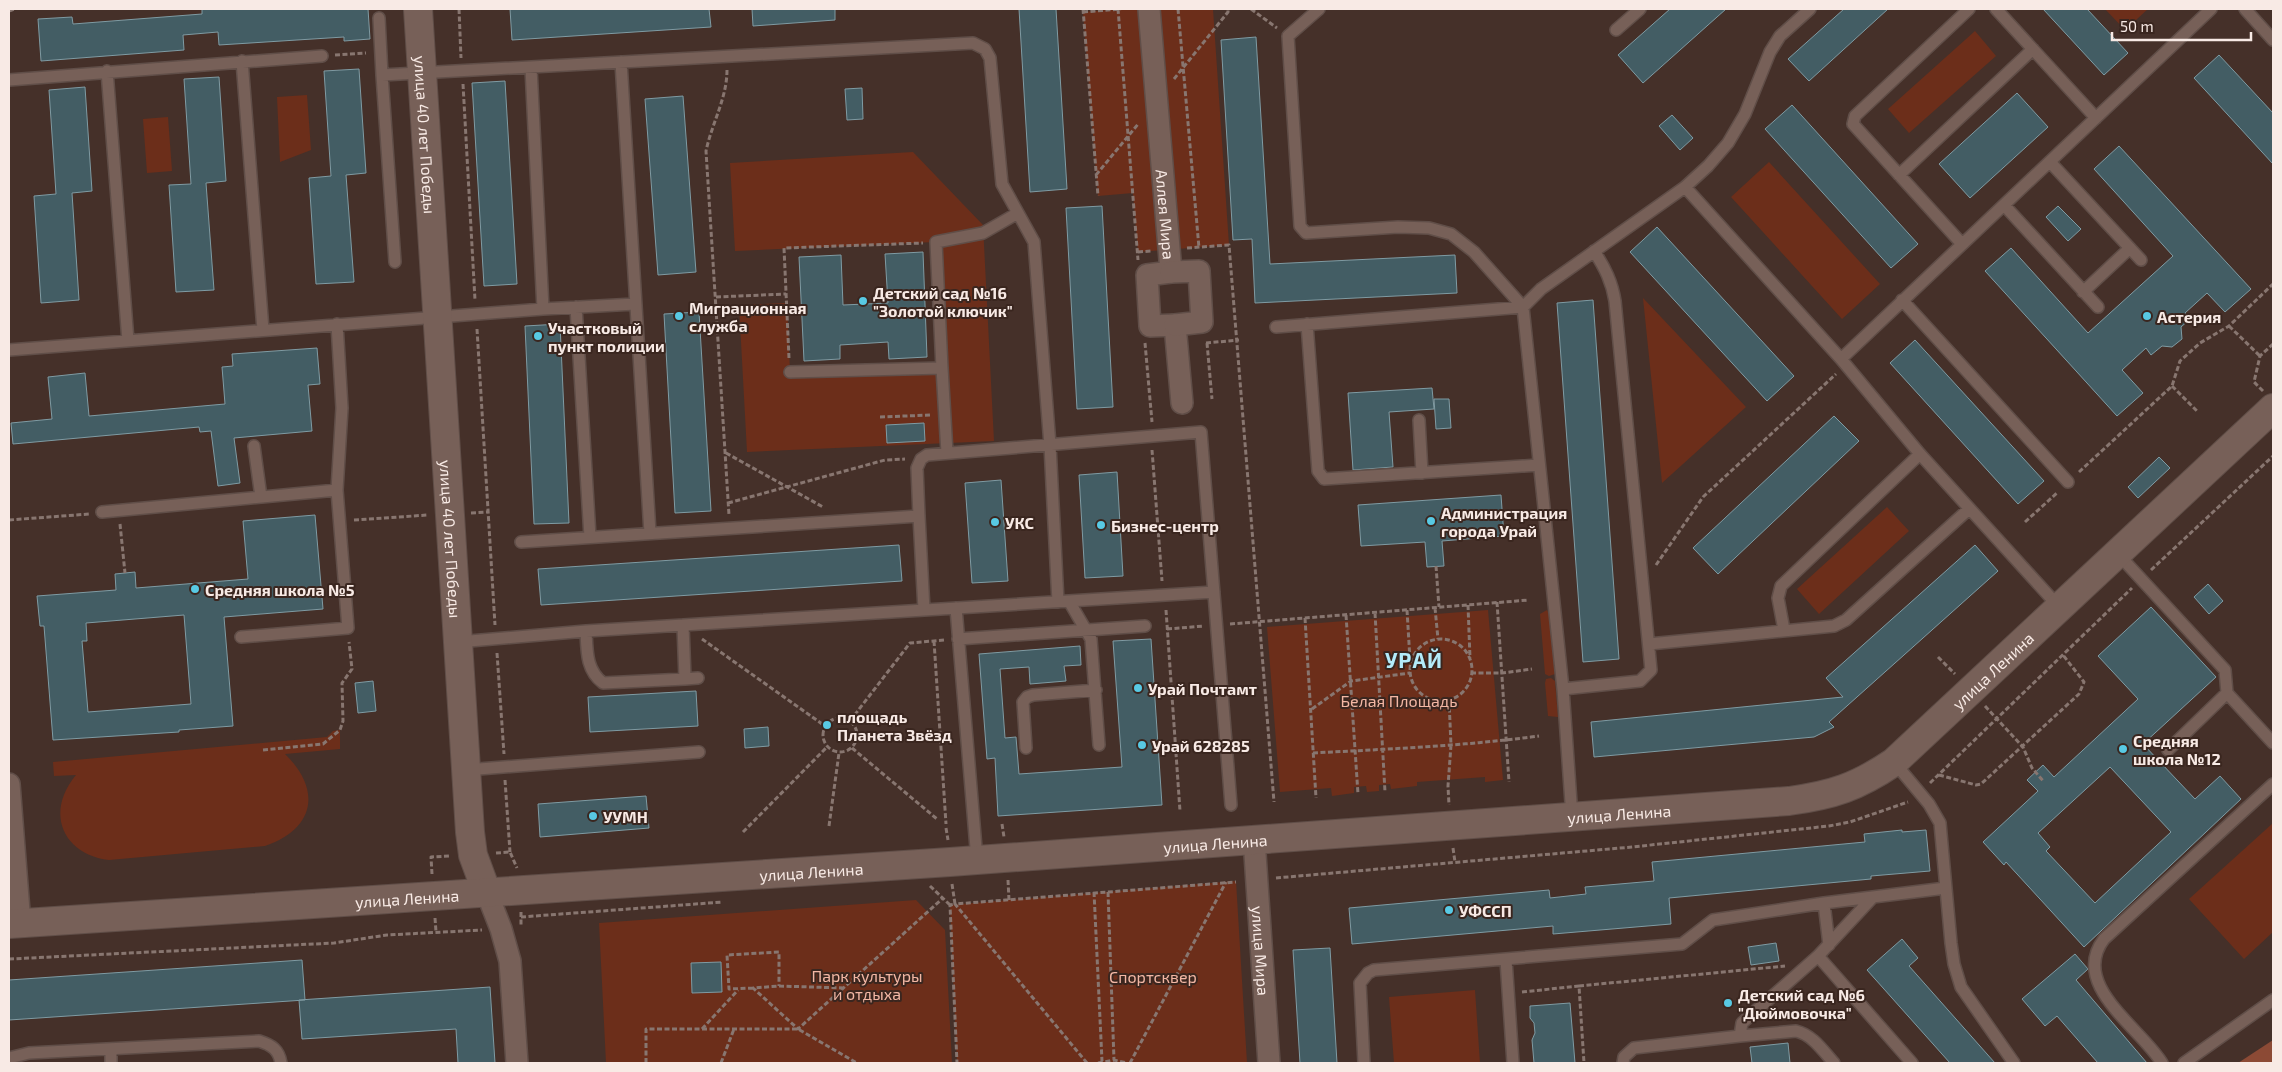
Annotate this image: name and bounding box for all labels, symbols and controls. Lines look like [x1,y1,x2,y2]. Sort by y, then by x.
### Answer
scale bar [2112,10,2251,42]
text: 50 m [2120,17,2154,35]
street label: улица 40 лет Победы [410,55,440,215]
street label: Аллея Мира [1153,168,1179,260]
place label: Детский сад №16 "Золотой ключик" [873,283,1013,320]
marker: Детский сад №16 "Золотой ключик" [857,295,869,307]
place label: Миграционная служба [689,298,807,335]
place label: Астерия [2157,307,2221,326]
marker: Миграционная служба [673,310,685,322]
marker: Астерия [2141,310,2153,322]
place label: Участковый пункт полиции [548,318,665,355]
marker: Участковый пункт полиции [532,330,544,342]
street label: улица 40 лет Победы [436,459,466,619]
place label: Администрация города Урай [1441,503,1567,540]
place label: УКС [1005,513,1034,532]
marker: Администрация города Урай [1425,515,1437,527]
marker: УКС [989,516,1001,528]
place label: Бизнес-центр [1111,516,1219,535]
marker: Бизнес-центр [1095,519,1107,531]
place label: Средняя школа №5 [205,580,355,599]
marker: Средняя школа №5 [189,583,201,595]
street label: улица Ленина [1948,628,2037,713]
district label: УРАЙ [1385,647,1443,672]
place label: Урай Почтамт [1148,679,1257,698]
marker: Урай Почтамт [1132,682,1144,694]
park label: Белая Площадь [1341,691,1457,710]
place label: площадь Планета Звёзд [837,707,952,744]
marker: площадь Планета Звёзд [821,719,833,731]
place label: Средняя школа №12 [2133,731,2221,768]
place label: Урай 628285 [1152,736,1250,755]
marker: Урай 628285 [1136,739,1148,751]
marker: Средняя школа №12 [2117,743,2129,755]
street label: улица Ленина [1567,800,1672,828]
place label: УУМН [603,807,648,826]
marker: УУМН [587,810,599,822]
street label: улица Ленина [1163,829,1268,857]
street label: улица Ленина [759,858,864,885]
street label: улица Ленина [354,885,460,912]
place label: УФССП [1459,901,1512,920]
marker: УФССП [1443,904,1455,916]
street label: улица Мира [1248,905,1274,996]
park label: Парк культуры и отдыха [812,966,923,1003]
park label: Спортсквер [1109,967,1197,986]
place label: Детский сад №6 "Дюймовочка" [1738,985,1865,1022]
marker: Детский сад №6 "Дюймовочка" [1722,997,1734,1009]

